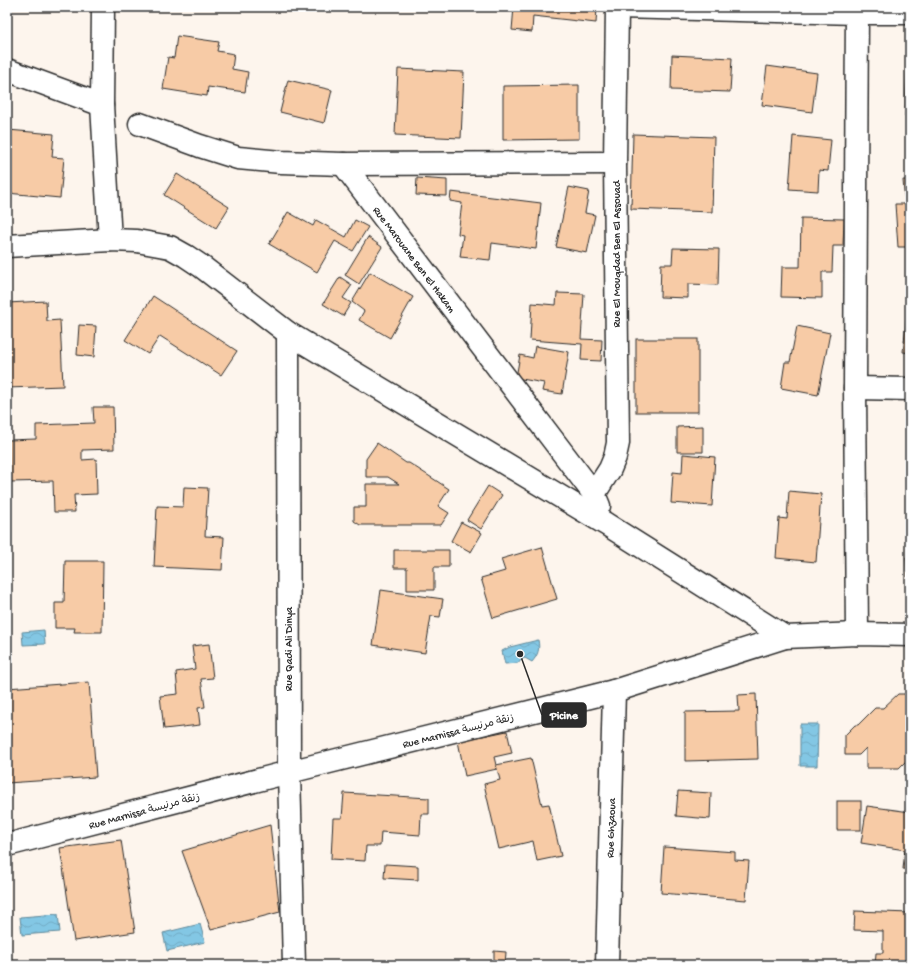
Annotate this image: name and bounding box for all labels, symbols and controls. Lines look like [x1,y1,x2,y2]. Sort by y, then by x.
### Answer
street label: Rue El Mouqdad Ben El Assouad [612,179,624,327]
street label: Rue Marouane Ben El Hakam [370,205,457,316]
street label: Rue Qadi Ali Dinya [284,606,296,691]
callout: Picine [542,703,586,727]
text: Picine [549,710,579,724]
street label: Rue Marnissa زنقة مرنيسة [402,712,515,752]
street label: Rue Marnissa زنقة مرنيسة [88,791,201,833]
street label: Rue Ghzaoua [605,797,619,858]

